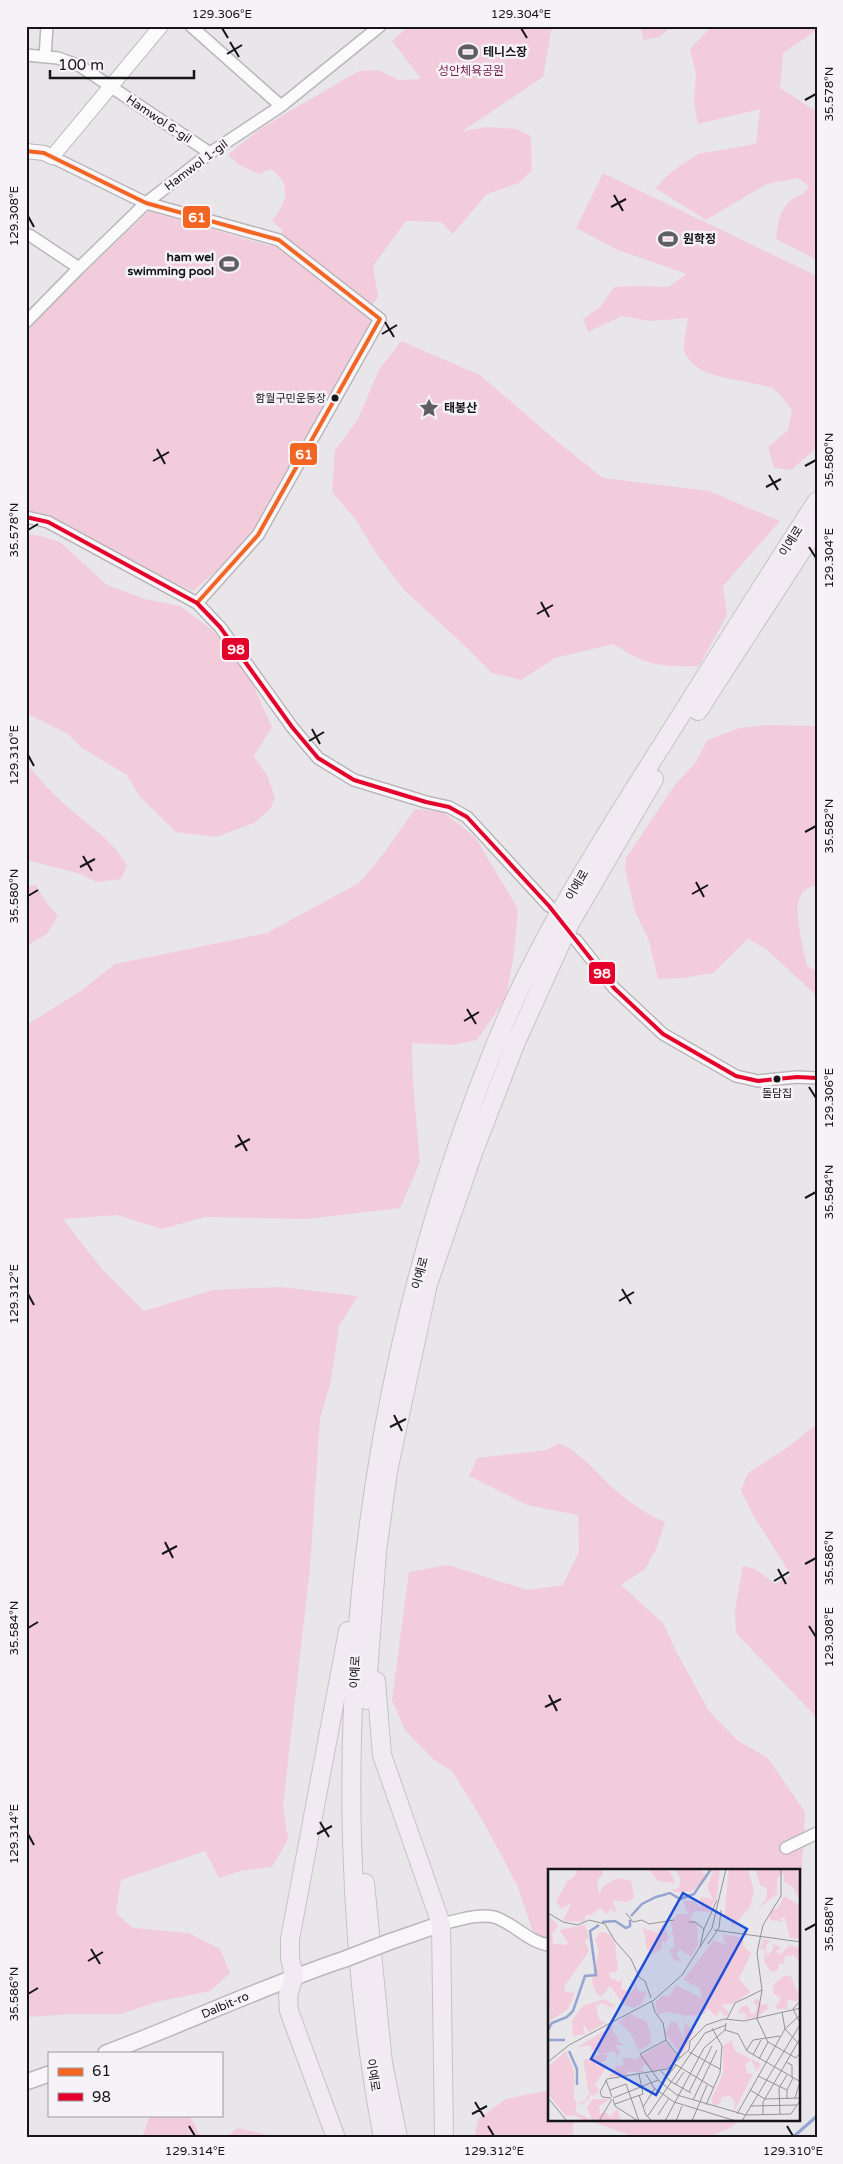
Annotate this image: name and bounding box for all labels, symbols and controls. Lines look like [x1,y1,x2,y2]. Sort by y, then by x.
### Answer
text: 129.306°E [192,7,253,21]
text: 129.304°E [491,7,552,21]
sports icon: 테니스장 [457,41,479,63]
place label: 테니스장 [483,45,527,59]
scale bar [50,48,194,80]
text: 100 m [58,56,104,74]
park label: 성안체육공원 [438,64,504,78]
text: 35.578°N [822,67,836,121]
street label: Hamwol 6-gil [124,92,194,146]
street label: Hamwol 1-gil [162,137,230,193]
text: 129.308°E [7,185,21,246]
line badge: 61 [182,205,211,229]
text: 61 [188,209,206,226]
sports icon: 원학정 [657,228,679,250]
place label: 원학정 [683,232,716,246]
place label: ham wel swimming pool [128,250,214,279]
sports icon: ham wel swimming pool [218,253,240,275]
place label: 함월구민운동장 [255,392,326,405]
marker: 함월구민운동장 [330,393,340,403]
place icon: 태봉산 [418,397,440,419]
place label: 태봉산 [444,401,477,415]
text: 35.580°N [822,433,836,487]
line badge: 61 [289,442,318,466]
text: 61 [295,446,313,463]
text: 35.578°N [7,503,21,557]
street label: 이예로 [776,523,806,559]
text: 129.304°E [822,527,836,588]
line badge: 98 [221,637,250,661]
text: 98 [227,641,245,658]
text: 129.310°E [7,724,21,785]
text: 35.582°N [822,799,836,853]
street label: 이예로 [563,867,591,903]
text: 35.580°N [7,869,21,923]
line badge: 98 [588,961,616,985]
text: 98 [593,965,611,982]
text: 129.306°E [822,1067,836,1128]
marker: 돌담집 [772,1074,782,1084]
place label: 돌담집 [762,1087,792,1100]
text: 35.584°N [822,1165,836,1219]
street label: 이예로 [409,1255,431,1291]
text: 129.312°E [7,1263,21,1324]
text: 35.586°N [822,1531,836,1585]
text: 35.584°N [7,1601,21,1655]
text: 129.308°E [822,1606,836,1667]
street label: 이예로 [347,1655,363,1689]
text: 129.314°E [7,1803,21,1864]
inset map [548,1869,800,2122]
text: 35.588°N [822,1897,836,1951]
text: 35.586°N [7,1967,21,2021]
street label: Dalbit-ro [199,1989,251,2021]
legend [48,2052,222,2116]
street label: 이예로 [363,2058,383,2092]
text: 61 [92,2062,111,2080]
text: 98 [92,2088,111,2106]
text: 129.314°E [165,2144,226,2158]
text: 129.312°E [464,2144,525,2158]
text: 129.310°E [763,2144,824,2158]

